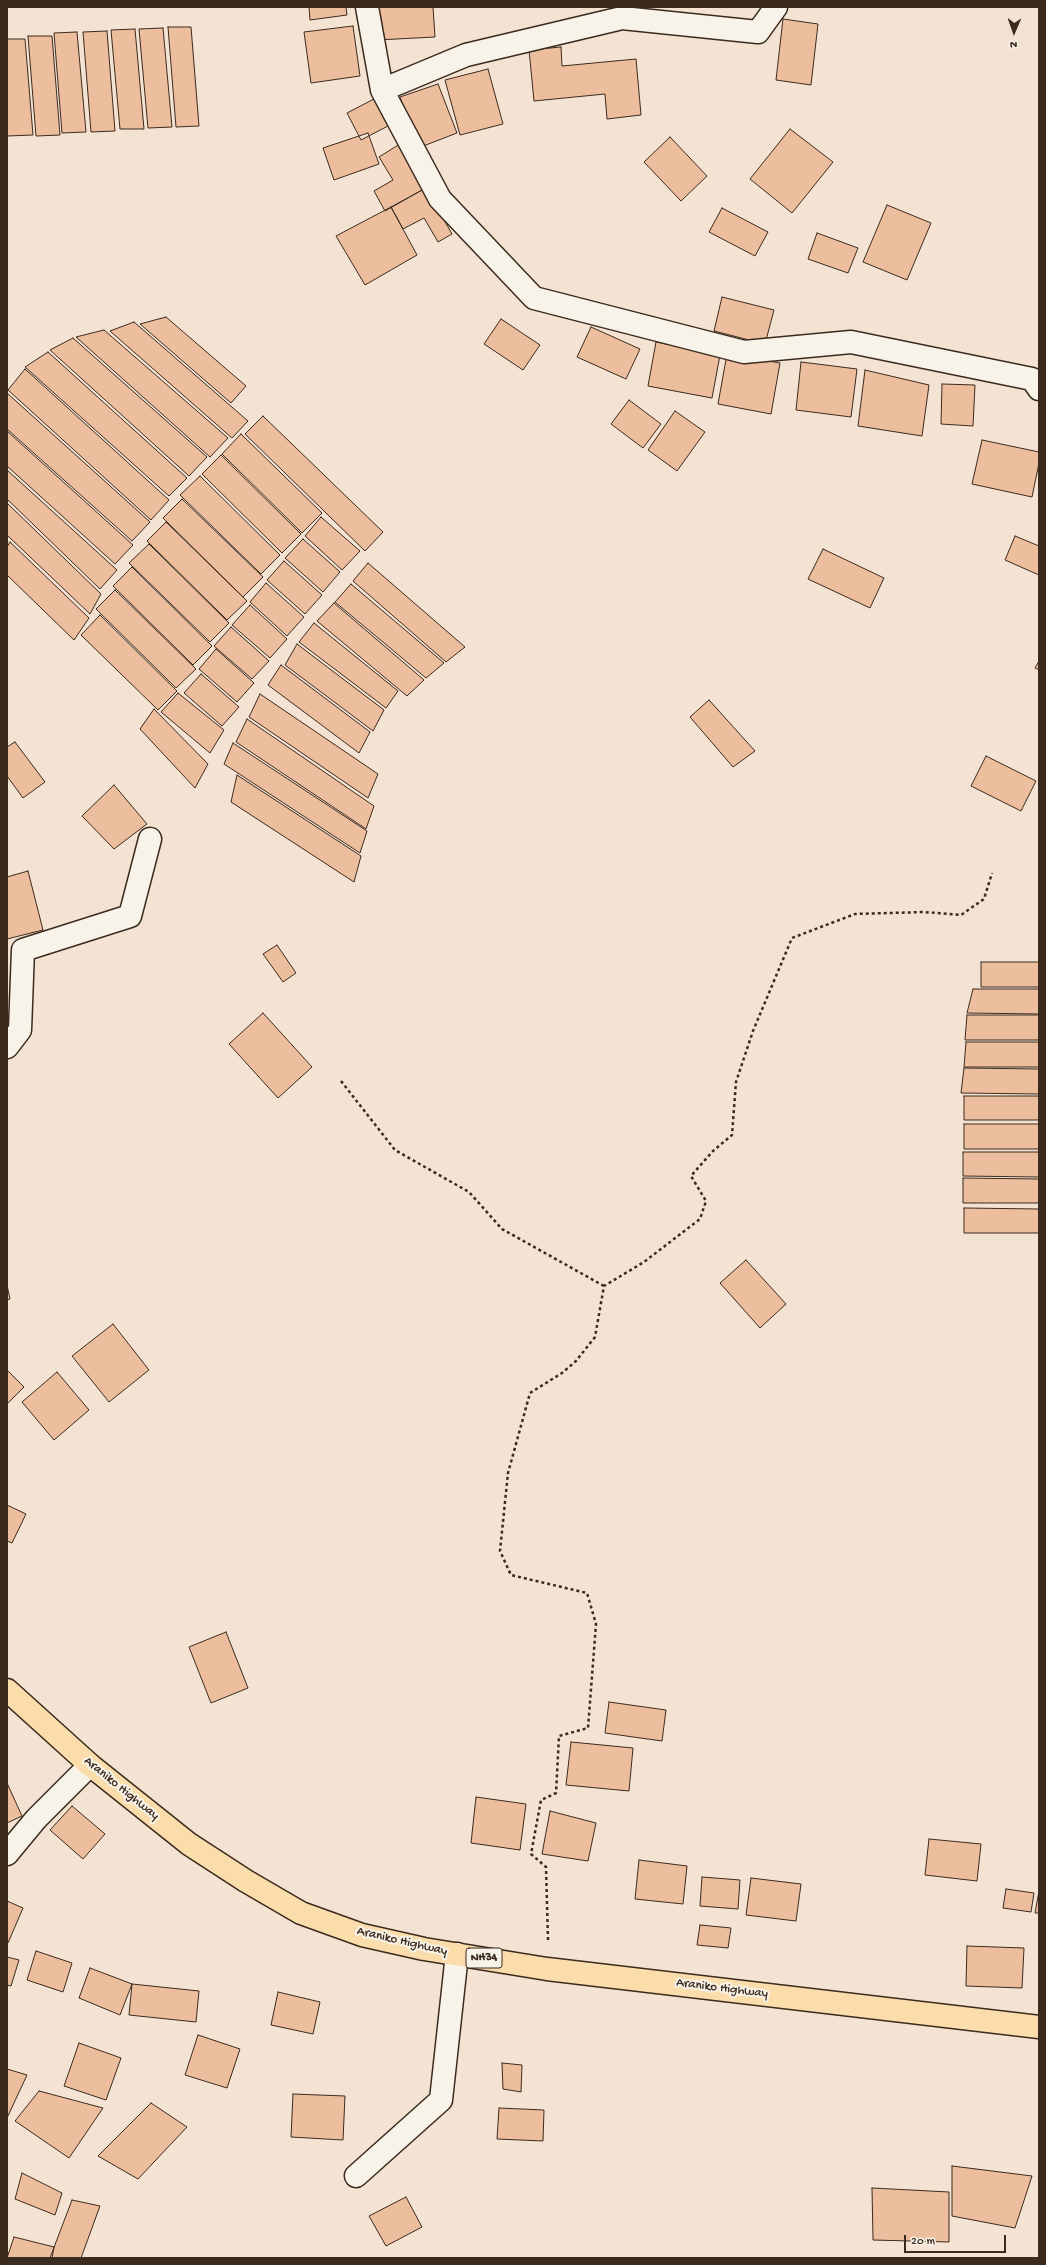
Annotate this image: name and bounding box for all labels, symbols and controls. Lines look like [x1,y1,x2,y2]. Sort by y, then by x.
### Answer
north arrow [994,12,1034,52]
text: N [1010,38,1017,50]
street label: Araniko Highway [80,1754,162,1824]
street label: Araniko Highway [355,1924,449,1960]
road number: NH34 [466,1948,502,1968]
street label: Araniko Highway [675,1976,769,2002]
scale bar [906,2227,1008,2253]
text: 20 m [911,2235,935,2249]

